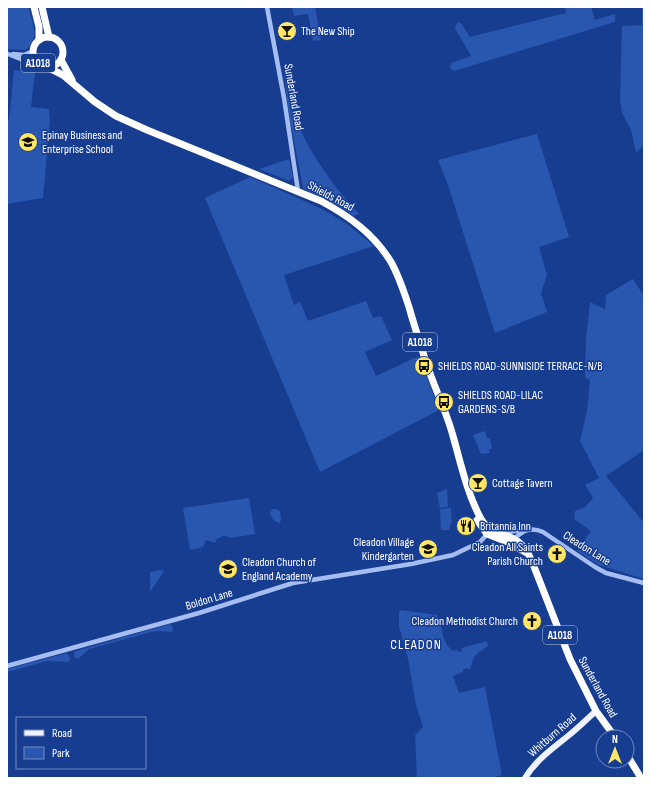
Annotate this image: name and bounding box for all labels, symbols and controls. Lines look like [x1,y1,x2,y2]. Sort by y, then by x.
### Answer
bar icon: The New Ship [276,20,298,42]
place label: The New Ship [301,24,355,39]
road number: A1018 [21,54,55,72]
street label: Sunderland Road [280,63,307,132]
place label: Epinay Business and Enterprise School [42,128,122,157]
school or university icon: Epinay Business and Enterprise School [17,131,39,153]
street label: Shields Road [305,178,357,215]
road number: A1018 [403,333,437,351]
bus stop icon: SHIELDS ROAD-SUNNISIDE TERRACE-N/B [413,355,435,377]
place label: SHIELDS ROAD-SUNNISIDE TERRACE-N/B [438,359,603,374]
place label: SHIELDS ROAD-LILAC GARDENS-S/B [458,388,543,417]
bus stop icon: SHIELDS ROAD-LILAC GARDENS-S/B [433,391,455,413]
bar icon: Cottage Tavern [467,472,489,494]
place label: Cottage Tavern [492,476,553,491]
restaurant icon: Britannia Inn [455,515,477,537]
place label: Britannia Inn [480,519,531,534]
street label: Cleadon Lane [560,528,614,569]
place label: Cleadon Village Kindergarten [353,535,414,564]
school or university icon: Cleadon Village Kindergarten [417,538,439,560]
place label: Cleadon All Saints Parish Church [472,540,543,569]
church icon: Cleadon All Saints Parish Church [546,543,568,565]
place label: Cleadon Church of England Academy [242,555,317,584]
school or university icon: Cleadon Church of England Academy [217,558,239,580]
street label: Boldon Lane [184,585,235,614]
church icon: Cleadon Methodist Church [521,610,543,632]
place label: Cleadon Methodist Church [412,614,518,629]
road number: A1018 [543,626,577,644]
district label: CLEADON [390,636,442,653]
street label: Sunderland Road [575,654,620,720]
street label: Whitburn Road [525,710,580,760]
legend [16,717,146,769]
text: Road [52,726,72,741]
north arrow [595,729,635,769]
text: N [612,733,618,746]
text: Park [52,746,70,761]

